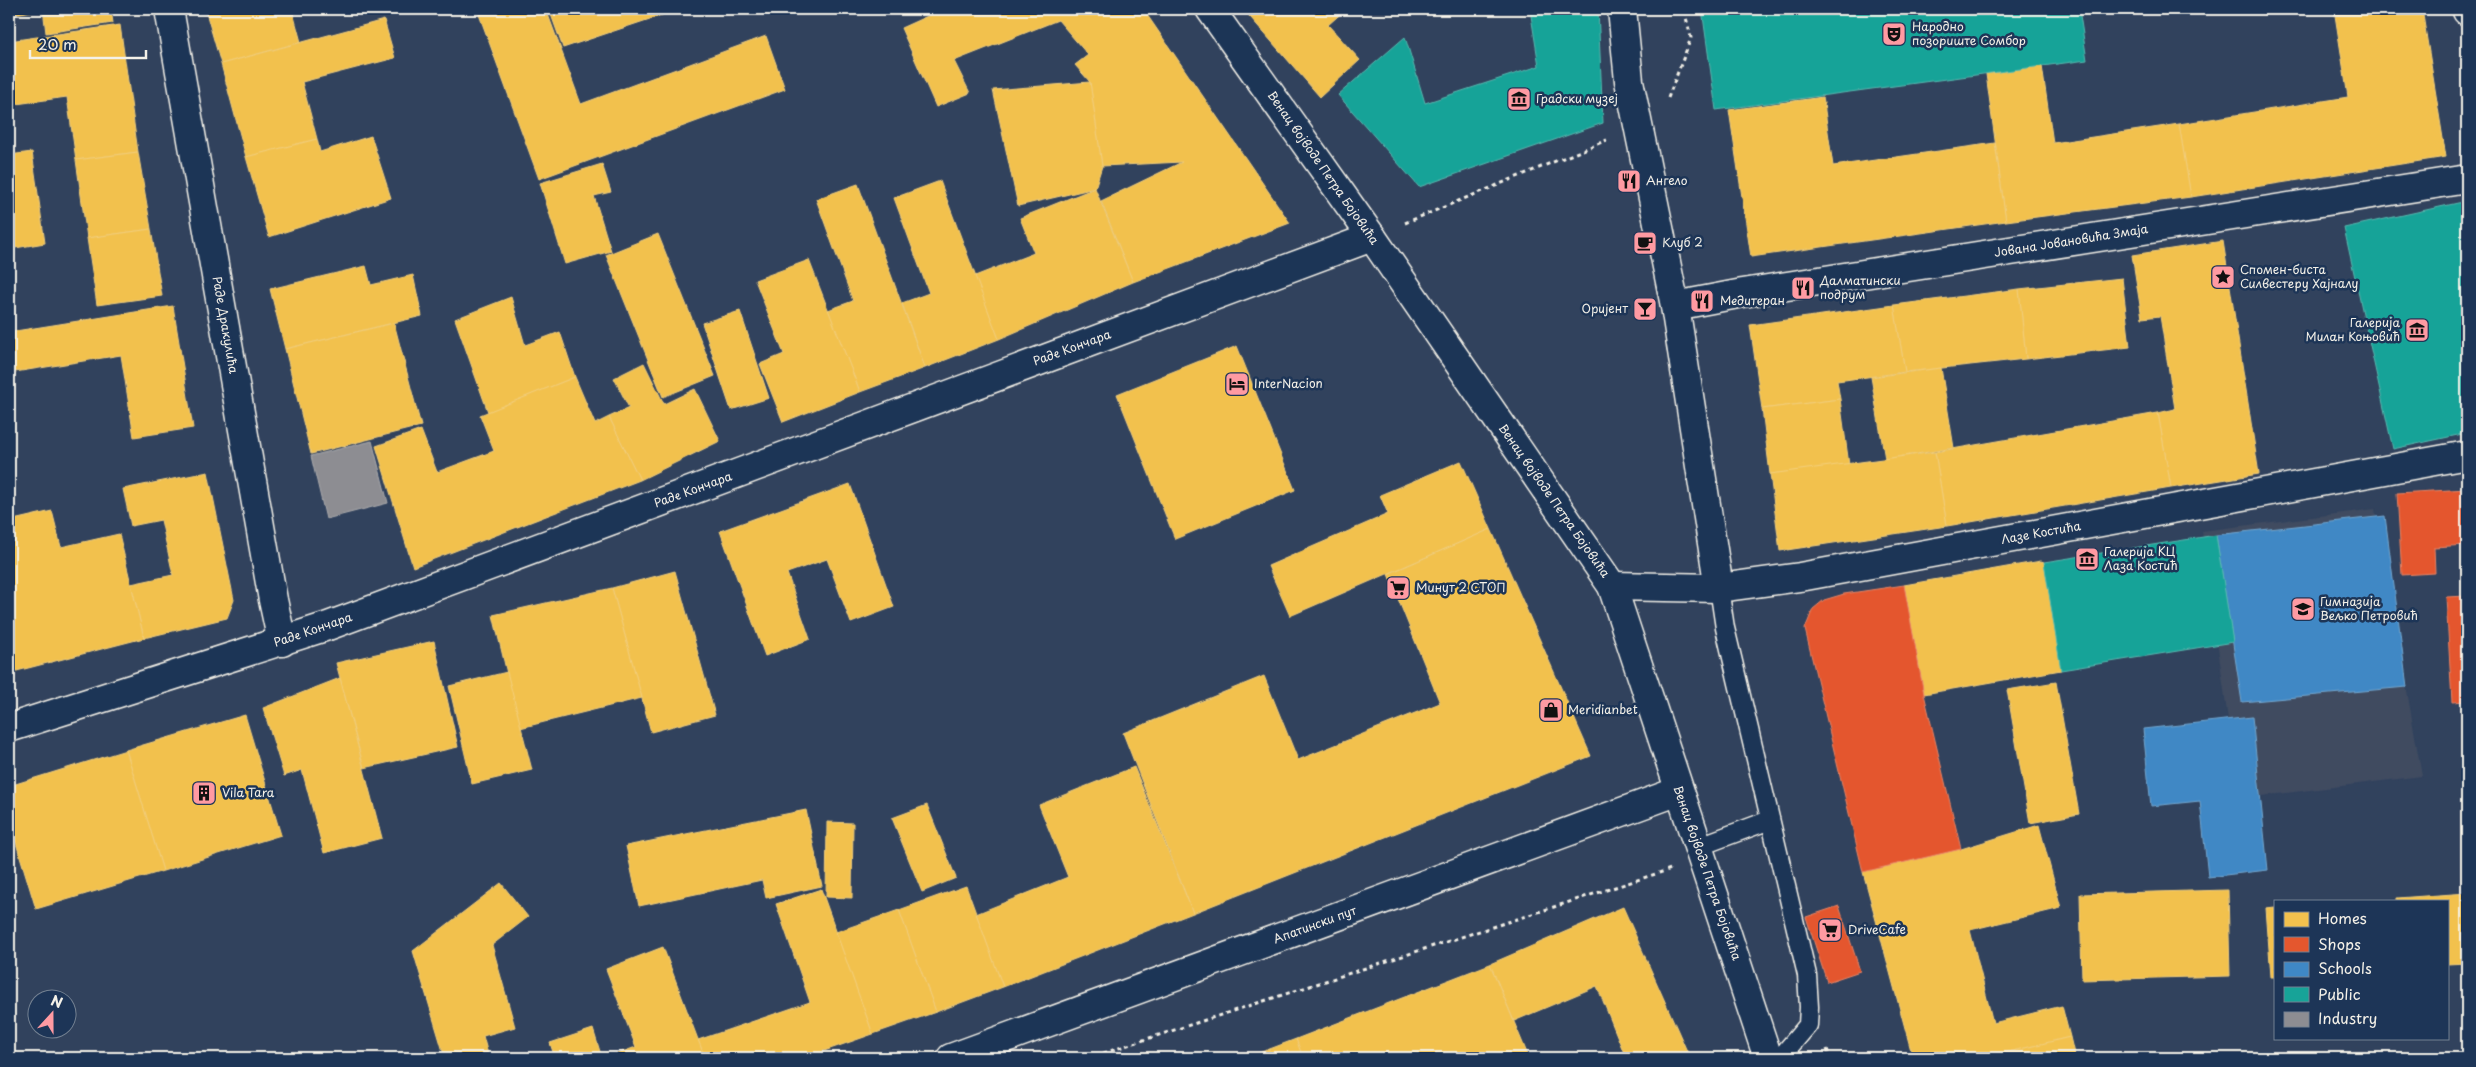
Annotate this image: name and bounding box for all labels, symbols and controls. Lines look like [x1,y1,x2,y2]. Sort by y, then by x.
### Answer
place label: Народно позориште Сомбор [1912,17,2026,49]
theatre icon: Народно позориште Сомбор [1881,21,1907,47]
scale bar [30,28,146,60]
text: 20 m [38,32,77,55]
museum icon: Градски музеј [1506,86,1532,112]
street label: Венац војводе Петра Бојовића [1264,87,1384,248]
place label: Градски музеј [1536,89,1618,107]
restaurant icon: Ангело [1616,168,1642,194]
place label: Ангело [1646,171,1688,189]
street label: Јована Јовановића Змаја [1993,219,2150,261]
cafe icon: Клуб 2 [1632,230,1658,256]
place label: Клуб 2 [1662,233,1703,251]
place label: Спомен-биста Силвестеру Хајналу [2240,260,2359,292]
place icon: Спомен-биста Силвестеру Хајналу [2210,264,2236,290]
place label: Далматински подрум [1819,271,1901,303]
street label: Раде Дракулића [209,275,243,375]
restaurant icon: Далматински подрум [1790,275,1816,301]
restaurant icon: Медитеран [1689,288,1715,314]
place label: Медитеран [1720,291,1785,309]
bar icon: Оријент [1632,296,1658,322]
place label: Оријент [1581,299,1628,317]
place label: Галерија Милан Коњовић [2306,313,2400,345]
museum icon: Галерија Милан Коњовић [2404,317,2430,343]
street label: Раде Кончара [1030,324,1114,370]
hotel icon: InterNacion [1224,371,1250,397]
place label: InterNacion [1254,374,1323,392]
street label: Венац војводе Петра Бојовића [1495,420,1615,581]
street label: Раде Кончара [651,466,735,512]
street label: Лазе Костића [2000,516,2083,548]
place label: Галерија КЦ Лаза Костић [2104,542,2178,574]
museum icon: Галерија КЦ Лаза Костић [2074,546,2100,572]
supermarket icon: Минут 2 СТОП [1385,575,1411,601]
place label: Минут 2 СТОП [1416,578,1505,596]
place label: Гимназија Вељко Петровић [2320,592,2418,624]
school or university icon: Гимназија Вељко Петровић [2290,596,2316,622]
street label: Раде Кончара [271,607,355,651]
shop icon: Meridianbet [1538,697,1564,723]
place label: Meridianbet [1568,700,1638,718]
building icon: Vila Tara [191,780,217,806]
place label: Vila Tara [222,783,275,801]
street label: Венац војводе Петра Бојовића [1670,783,1746,963]
legend [2274,900,2448,1040]
street label: Апатински пут [1271,901,1359,947]
text: Homes [2318,906,2367,929]
supermarket icon: DriveCafe [1817,917,1843,943]
place label: DriveCafe [1848,920,1906,938]
text: Shops [2318,932,2361,955]
text: Schools [2318,956,2372,979]
text: Public [2318,982,2361,1005]
north arrow [28,990,78,1040]
text: N [48,990,66,1013]
text: Industry [2318,1006,2377,1029]

